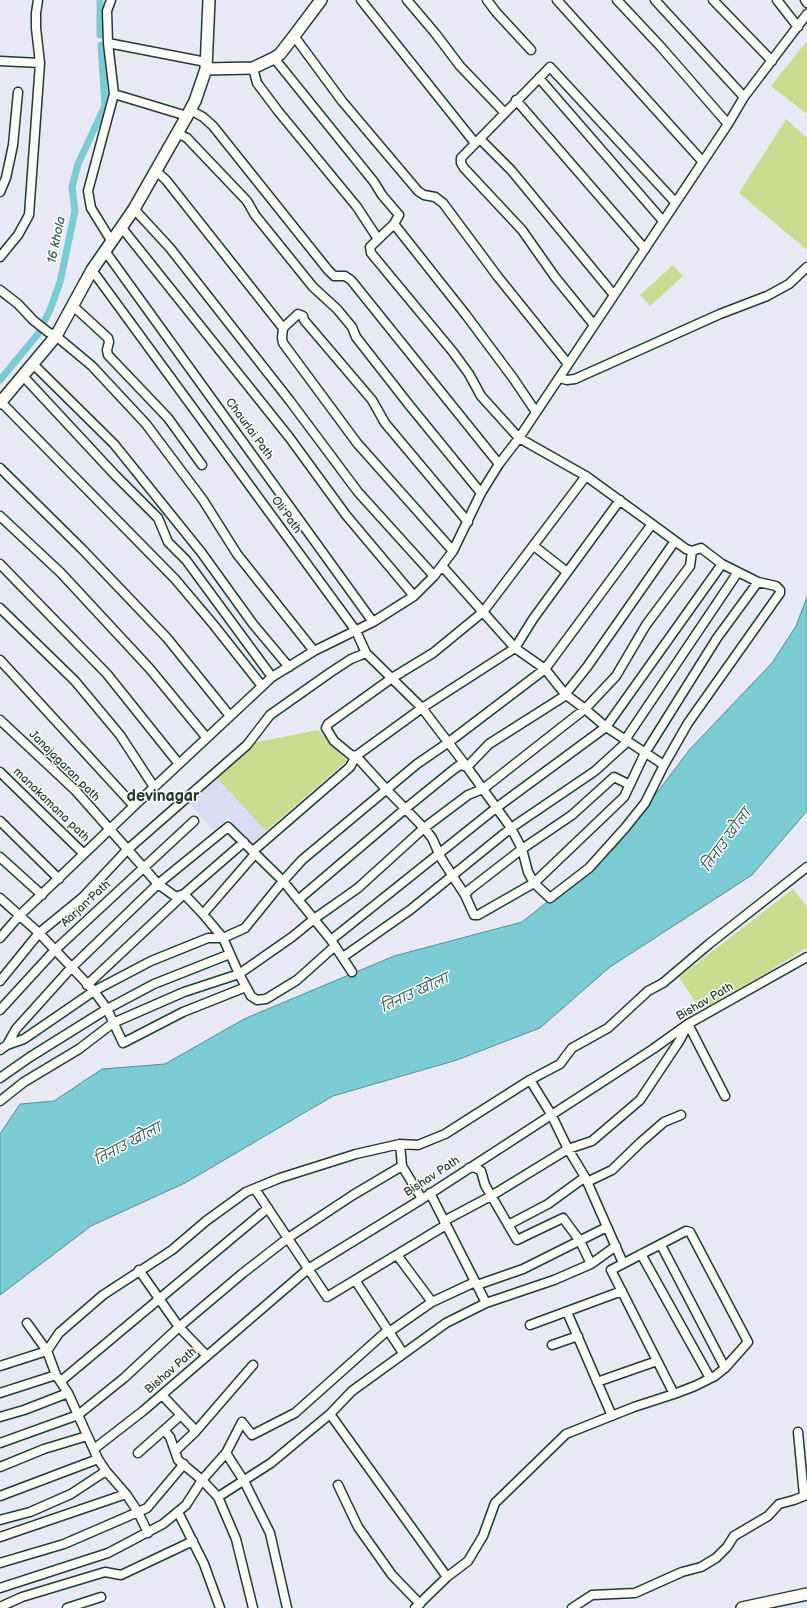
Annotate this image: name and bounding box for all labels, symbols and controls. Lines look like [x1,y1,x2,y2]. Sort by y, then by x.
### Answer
water label: 16 khola [44,215,70,265]
street label: Chaurlai Path [222,395,276,463]
street label: Oli Path [268,494,304,536]
street label: Janajagaran path [25,727,103,805]
street label: manakamana path [10,765,92,845]
district label: devinagar [127,787,199,807]
water label: तिनाउ खोला [699,807,755,875]
street label: Aarjan Path [58,878,114,930]
water label: तिनाउ खोला [378,971,452,1017]
street label: Bishav Path [674,980,736,1024]
water label: तिनाउ खोला [92,1121,164,1169]
street label: Bishav Path [401,1154,463,1200]
street label: Bishav Path [142,1345,200,1397]

